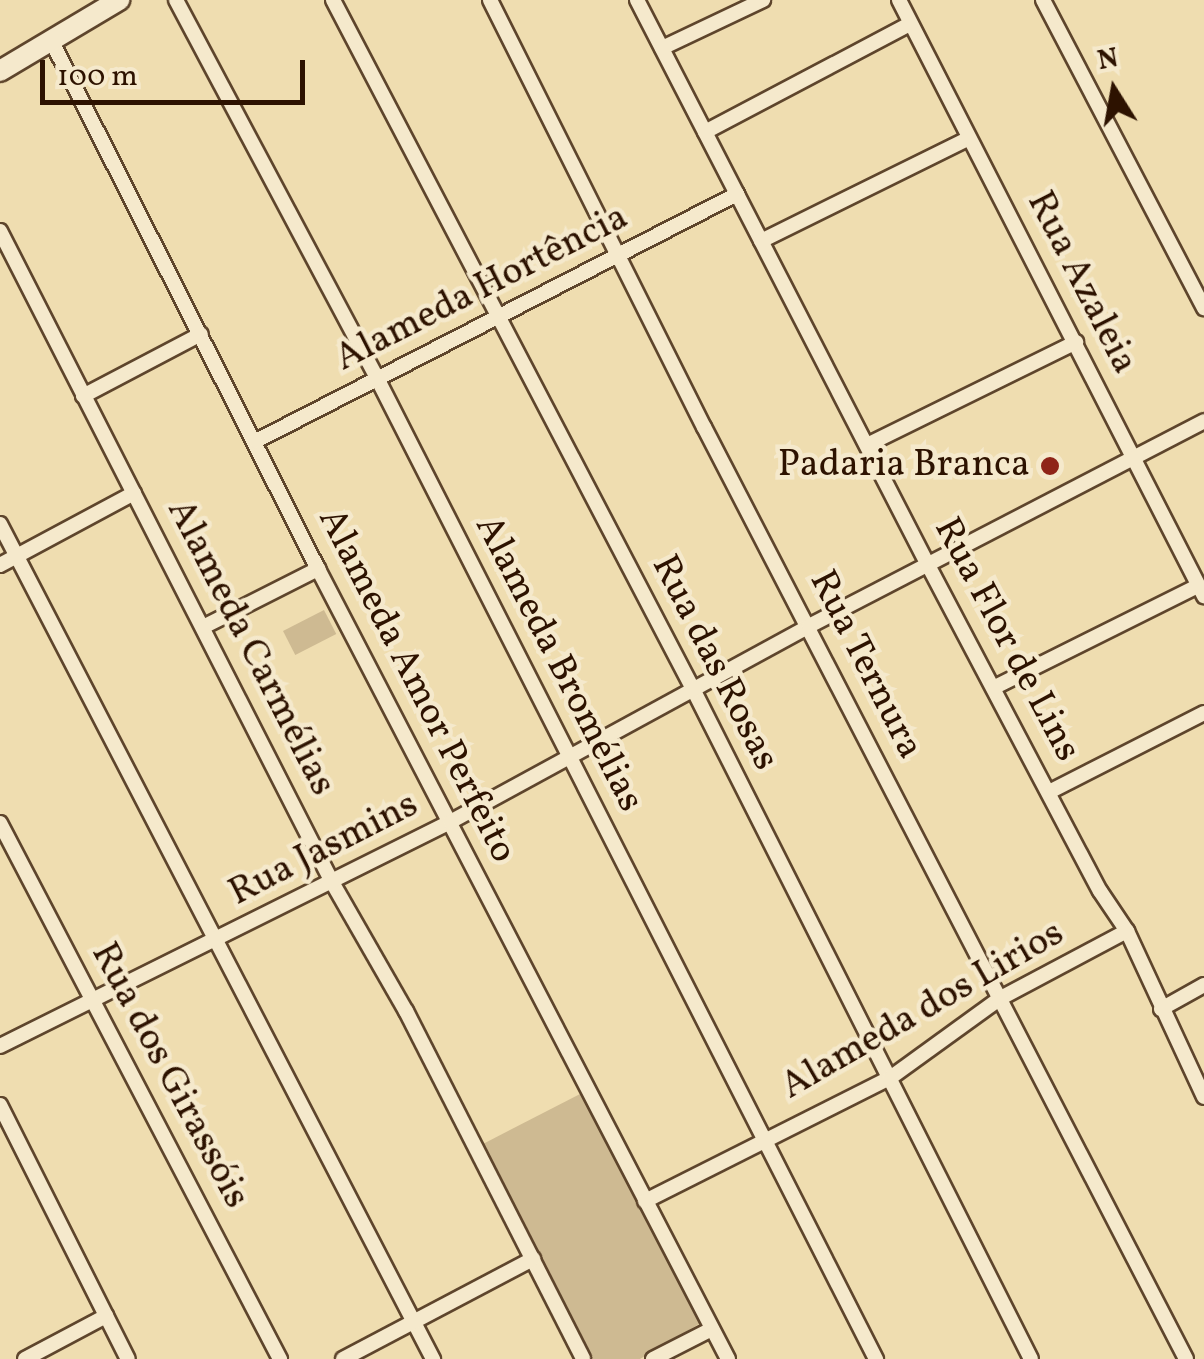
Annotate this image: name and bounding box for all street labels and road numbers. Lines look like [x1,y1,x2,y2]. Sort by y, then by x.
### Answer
street label: Rua Azaleia [1016,184,1146,382]
street label: Alameda Hortência [328,196,636,382]
street label: Alameda Carmélias [156,492,344,804]
street label: Alameda Amor Perfeito [307,501,525,871]
street label: Alameda Bromélias [464,508,652,820]
street label: Rua Flor de Lins [923,511,1089,769]
street label: Rua das Rosas [640,548,788,778]
street label: Rua Ternura [798,563,932,767]
street label: Rua Jasmins [222,783,426,917]
street label: Alameda dos Lirios [774,912,1072,1110]
street label: Rua dos Girassóis [80,936,258,1216]

